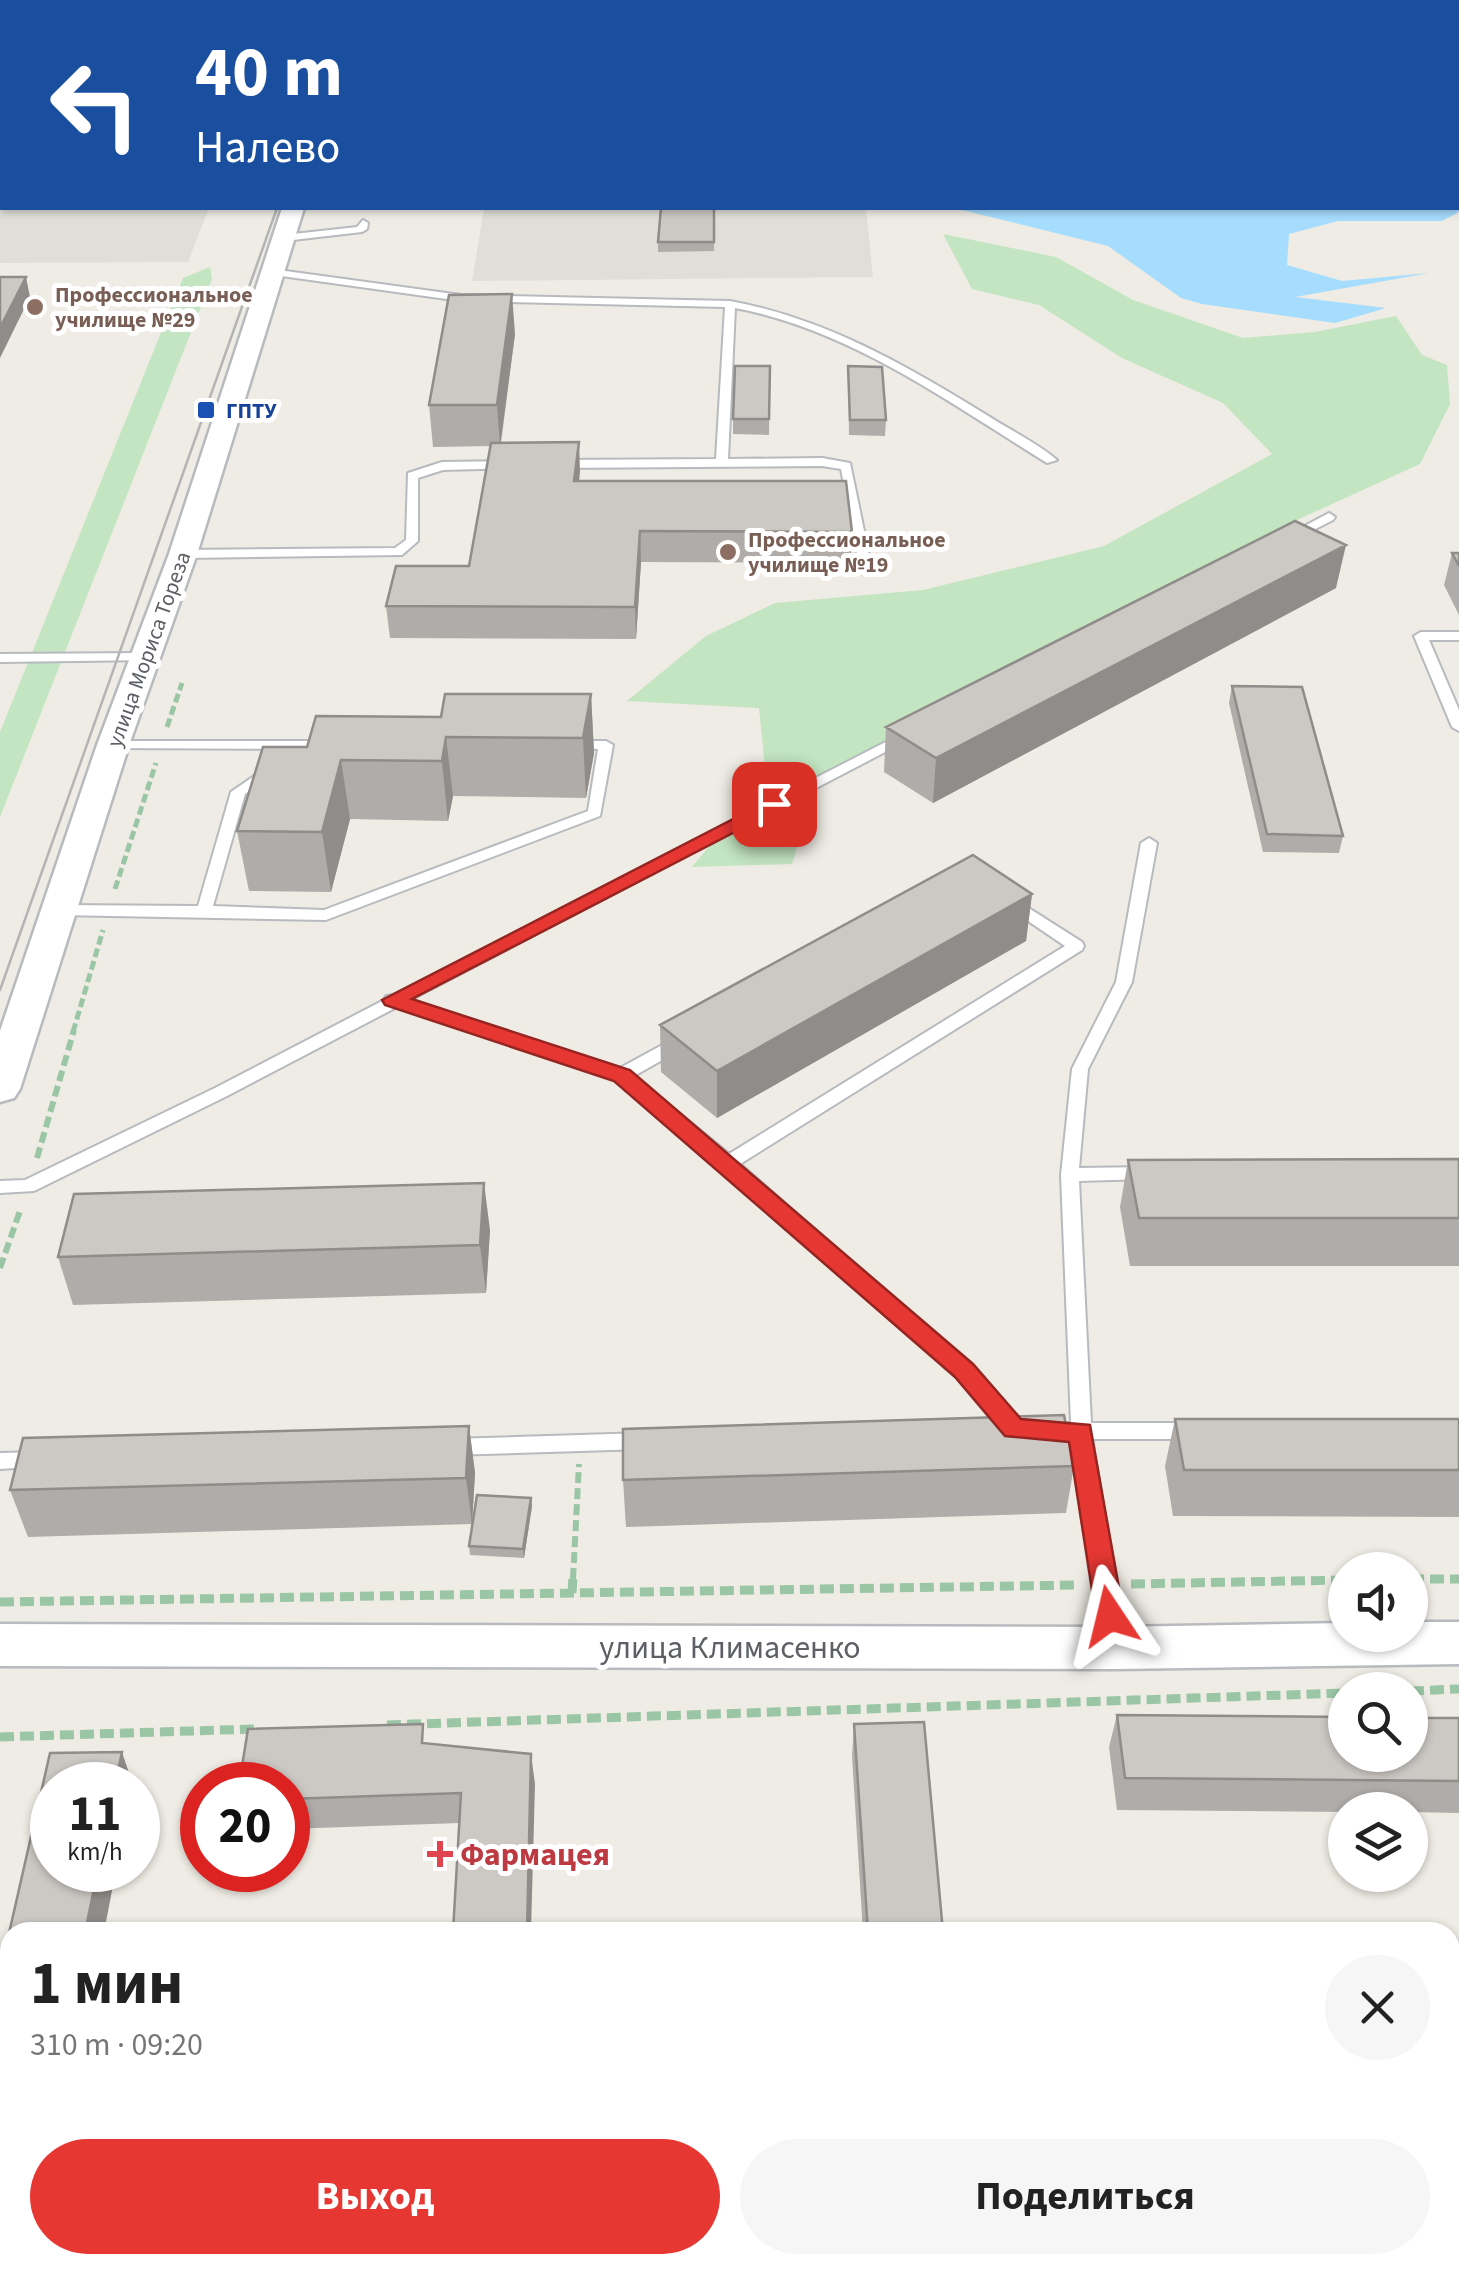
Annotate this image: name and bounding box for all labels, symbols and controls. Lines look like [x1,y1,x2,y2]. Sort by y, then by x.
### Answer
text: 40 m [195,23,343,123]
icon: left [30,40,160,170]
text: Налево [195,116,341,180]
place label: Профессиональное училище №29 [55,279,253,336]
marker: Профессиональное училище №29 [24,296,46,318]
place label: ГПТУ [226,395,277,427]
marker: ГПТУ [195,399,217,421]
place label: Профессиональное училище №19 [748,524,946,581]
marker: Профессиональное училище №19 [717,541,739,563]
street label: улица Мориса Тореза [99,547,199,752]
pin [732,762,817,847]
icon: arrive [747,777,802,832]
map controls [1328,1552,1428,1892]
button: sound [1328,1552,1428,1652]
position arrow [1058,1564,1162,1668]
street label: улица Климасенко [599,1625,861,1671]
button: search [1328,1672,1428,1772]
speed limit sign: 20 [180,1762,310,1892]
text: 11 [69,1779,121,1850]
button: layers [1328,1792,1428,1892]
place label: Фармацея [460,1832,610,1878]
text: km/h [67,1834,123,1870]
marker: Фармацея [429,1843,451,1865]
text: 1 мин [30,1942,183,2027]
button: close [1325,1955,1430,2060]
text: 310 m · 09:20 [30,2022,203,2068]
button: Выход [30,2139,720,2254]
button: Поделиться [740,2139,1430,2254]

